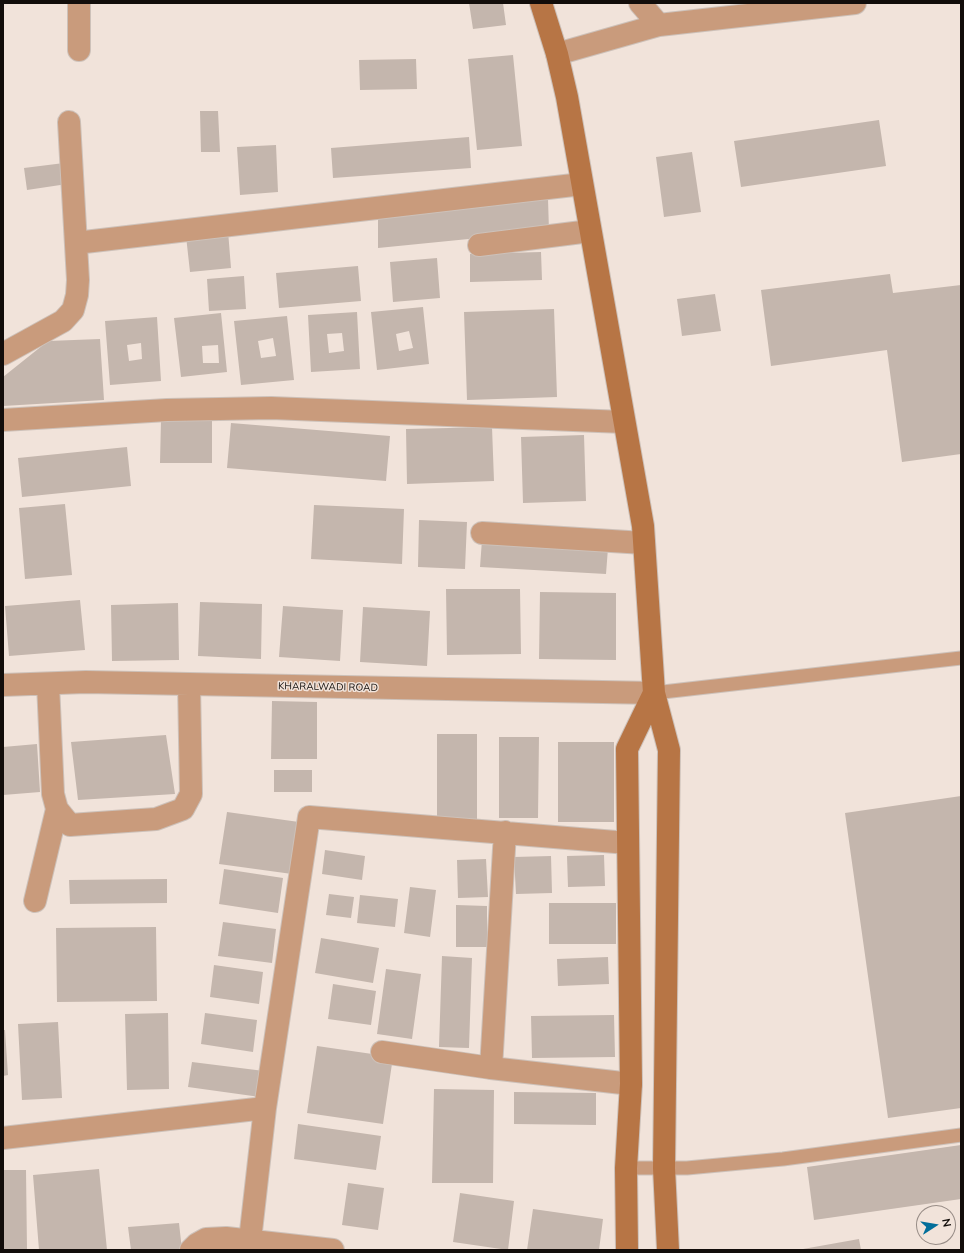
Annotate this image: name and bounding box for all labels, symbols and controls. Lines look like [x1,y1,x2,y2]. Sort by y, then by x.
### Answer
street label: KHARALWADI ROAD [278,680,378,694]
north arrow [916,1205,956,1245]
text: N [939,1217,954,1228]

